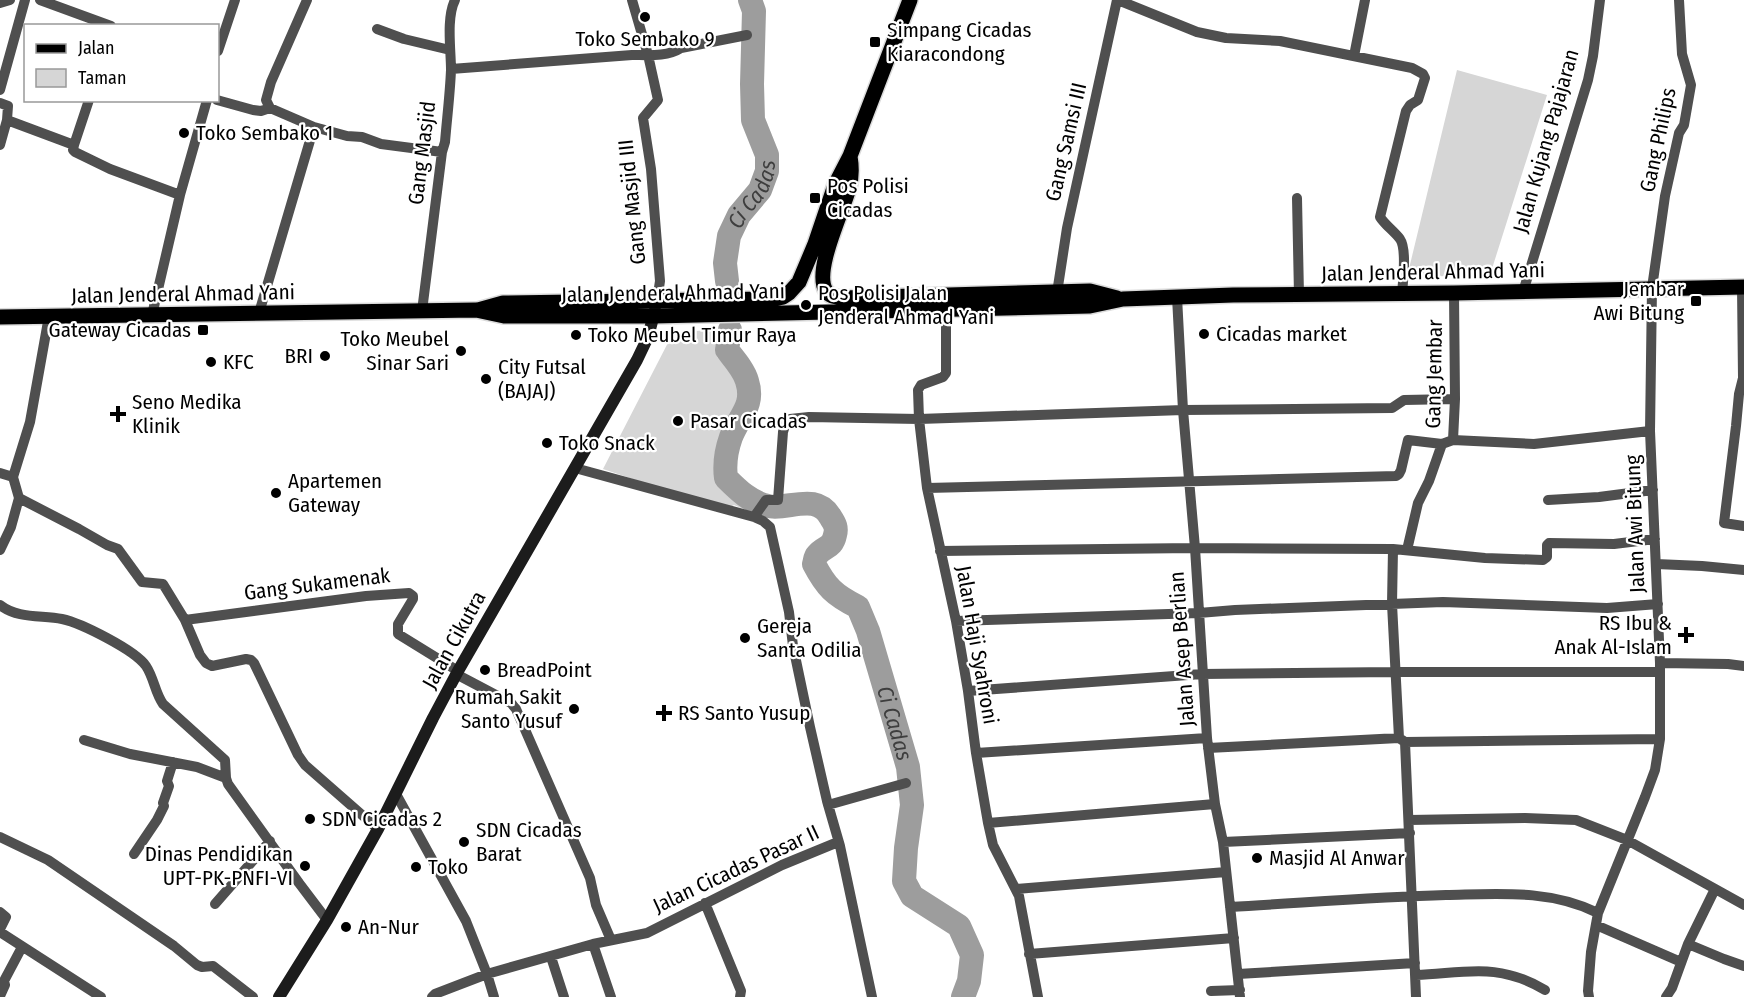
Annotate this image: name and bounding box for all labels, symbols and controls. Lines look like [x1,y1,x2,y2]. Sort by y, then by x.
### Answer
marker: Toko Sembako 9 [638,10,652,24]
place label: Simpang Cicadas Kiaracondong [887,17,1031,67]
legend [24,24,219,102]
place label: Toko Sembako 9 [575,26,715,52]
marker: Simpang Cicadas Kiaracondong [868,35,882,49]
text: Jalan [78,37,115,59]
street label: Jalan Kujang Pajajaran [1507,46,1585,236]
text: Taman [78,67,126,89]
street label: Gang Samsi III [1040,80,1092,204]
street label: Gang Philips [1634,85,1682,195]
street label: Gang Masjid [403,100,441,206]
place label: Toko Sembako 1 [196,120,333,146]
marker: Toko Sembako 1 [177,126,191,140]
street label: Gang Masjid III [613,138,651,266]
water label: Ci Cadas [722,160,781,233]
place label: Pos Polisi Cicadas [827,173,909,223]
marker: Pos Polisi Cicadas [808,191,822,205]
street label: Jalan Jenderal Ahmad Yani [1321,257,1545,287]
place label: Jembar Awi Bitung [1593,276,1685,326]
street label: Jalan Jenderal Ahmad Yani [561,278,785,308]
street label: Jalan Jenderal Ahmad Yani [71,279,295,309]
place label: Pos Polisi Jalan Jenderal Ahmad Yani [818,280,994,330]
marker: Jembar Awi Bitung [1689,294,1703,308]
marker: Pos Polisi Jalan Jenderal Ahmad Yani [799,298,813,312]
place label: Gateway Cicadas [49,317,191,343]
street label: Gang Jembar [1420,319,1448,429]
place label: Cicadas market [1216,321,1347,347]
place label: Toko Meubel Timur Raya [588,322,797,348]
marker: Gateway Cicadas [196,323,210,337]
place label: Toko Meubel Sinar Sari [340,326,449,376]
marker: Cicadas market [1197,327,1211,341]
marker: Toko Meubel Timur Raya [569,328,583,342]
place label: BRI [285,343,313,369]
marker: Toko Meubel Sinar Sari [454,344,468,358]
place label: KFC [223,349,254,375]
marker: BRI [318,349,332,363]
place label: City Futsal (BAJAJ) [498,354,586,404]
marker: KFC [204,355,218,369]
marker: City Futsal (BAJAJ) [479,372,493,386]
place label: Seno Medika Klinik [132,389,241,439]
marker: Seno Medika Klinik [109,405,127,423]
place label: Pasar Cicadas [690,408,807,434]
marker: Pasar Cicadas [671,414,685,428]
place label: Toko Snack [559,430,655,456]
marker: Toko Snack [540,436,554,450]
street label: Jalan Awi Bitung [1620,454,1650,593]
place label: Apartemen Gateway [288,468,382,518]
marker: Apartemen Gateway [269,486,283,500]
street label: Gang Sukamenak [242,562,392,606]
street label: Jalan Haji Syahroni [950,564,1004,726]
street label: Jalan Asep Berlian [1164,571,1200,727]
street label: Jalan Cikutra [416,586,492,694]
place label: RS Ibu & Anak Al-Islam [1554,610,1672,660]
place label: Gereja Santa Odilia [757,613,862,663]
marker: RS Ibu & Anak Al-Islam [1677,626,1695,644]
marker: Gereja Santa Odilia [738,631,752,645]
place label: BreadPoint [497,657,592,683]
marker: BreadPoint [478,663,492,677]
water label: Ci Cadas [871,683,918,764]
place label: Rumah Sakit Santo Yusuf [454,684,564,734]
place label: RS Santo Yusup [678,700,811,726]
marker: Rumah Sakit Santo Yusuf [567,702,581,716]
marker: RS Santo Yusup [655,704,673,722]
place label: SDN Cicadas 2 [322,806,442,832]
marker: SDN Cicadas 2 [303,812,317,826]
place label: SDN Cicadas Barat [476,817,582,867]
street label: Jalan Cicadas Pasar II [649,819,823,919]
marker: SDN Cicadas Barat [457,835,471,849]
place label: Dinas Pendidikan UPT-PK-PNFI-VI [145,841,293,891]
place label: Masjid Al Anwar [1269,845,1405,871]
marker: Masjid Al Anwar [1250,851,1264,865]
place label: Toko [428,854,468,880]
marker: Dinas Pendidikan UPT-PK-PNFI-VI [298,859,312,873]
marker: Toko [409,860,423,874]
place label: An-Nur [358,914,420,940]
marker: An-Nur [339,920,353,934]

